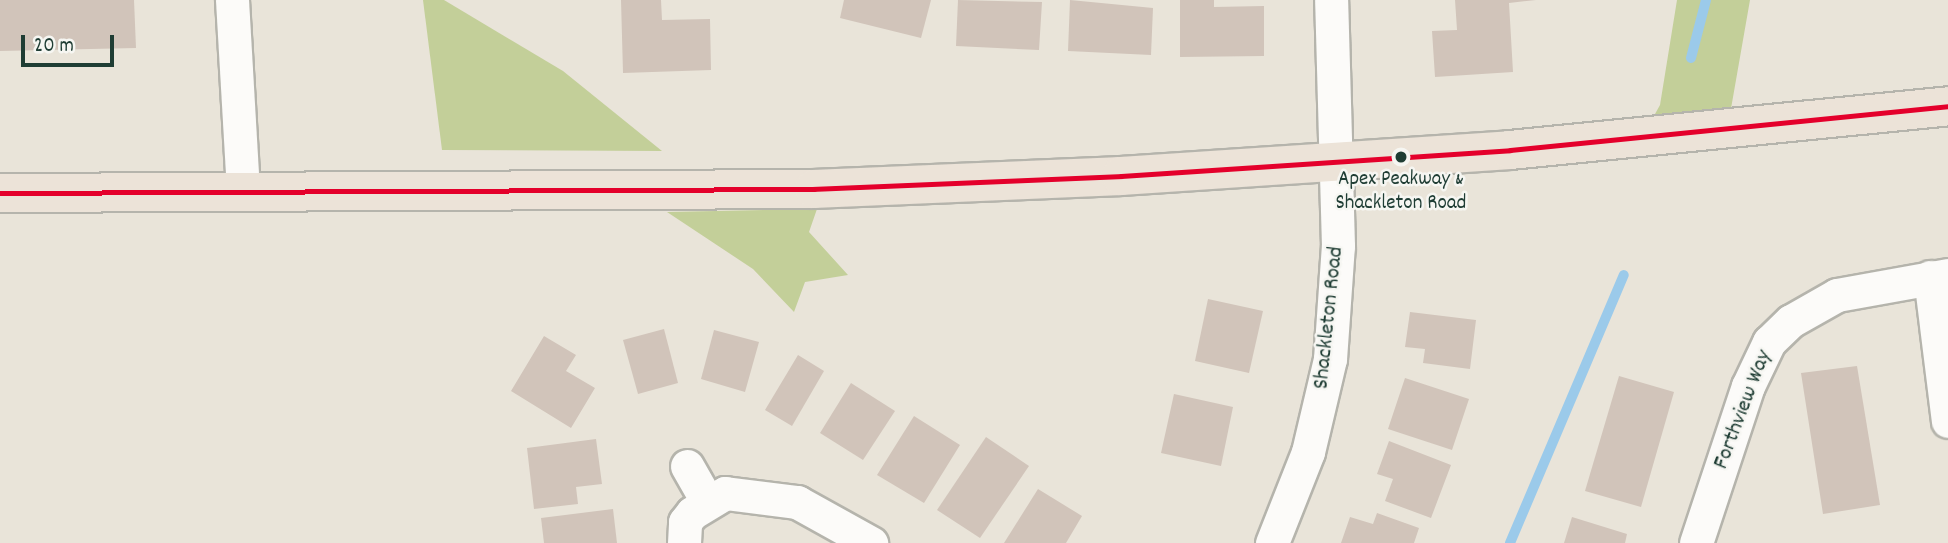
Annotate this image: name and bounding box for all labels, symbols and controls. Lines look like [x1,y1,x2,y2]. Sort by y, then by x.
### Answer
scale bar [24,21,117,65]
text: 20 m [34,32,74,62]
marker: Apex Peakway & Shackleton Road [1394,150,1408,164]
place label: Apex Peakway & Shackleton Road [1336,167,1466,217]
street label: Shackleton Road [1309,245,1351,391]
street label: Forthview Way [1709,347,1779,473]

